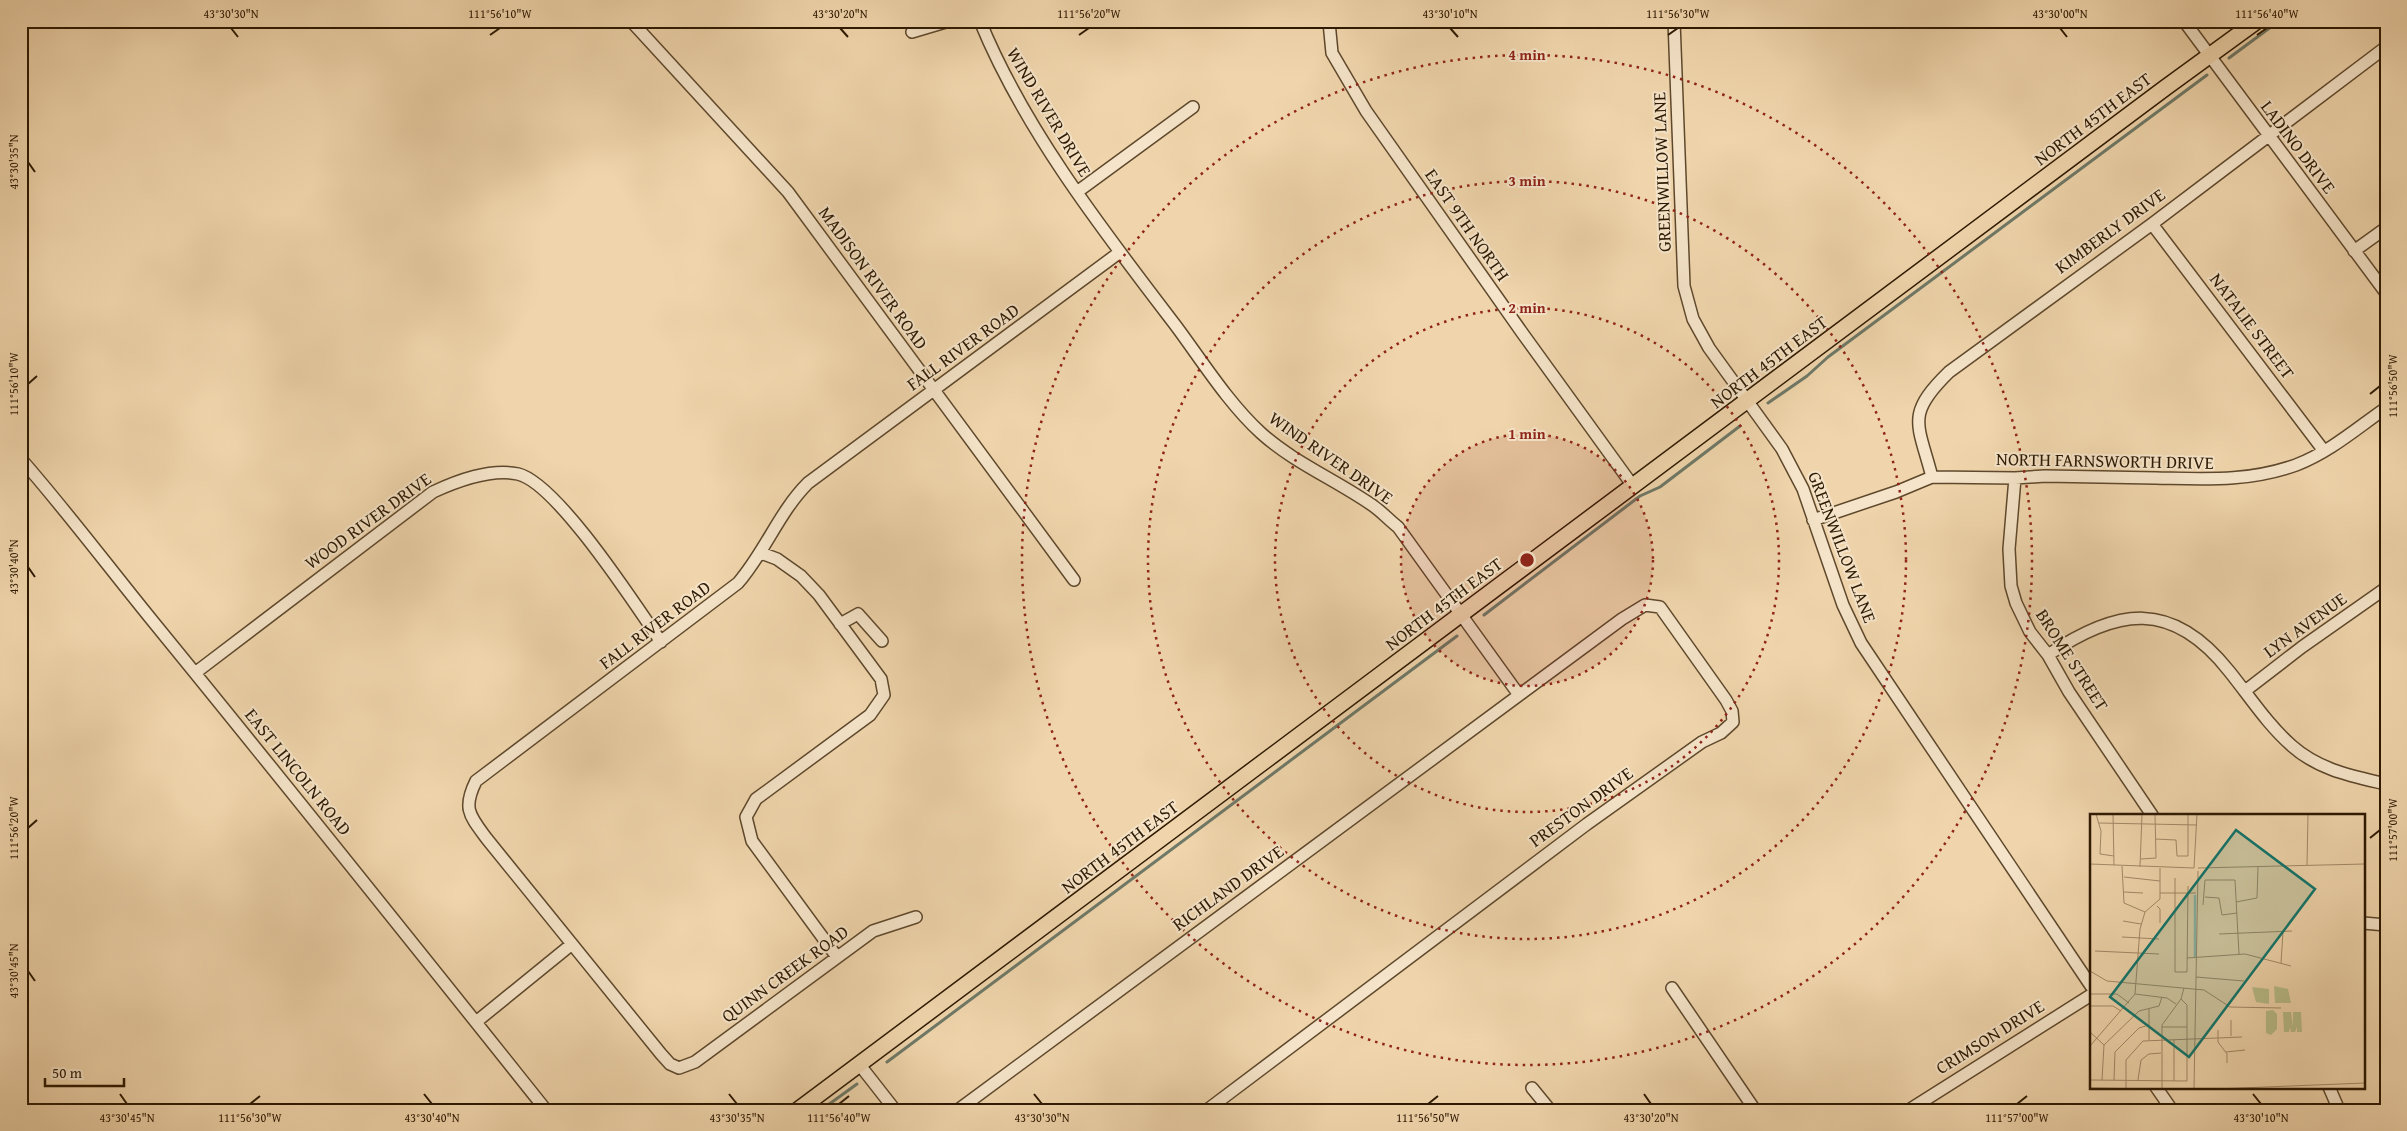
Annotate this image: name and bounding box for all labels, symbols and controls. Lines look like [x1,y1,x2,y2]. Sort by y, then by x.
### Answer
text: 43°30'30"N [203,5,259,22]
text: 111°56'10"W [468,5,532,22]
text: 43°30'20"N [812,5,868,22]
text: 111°56'20"W [1057,5,1121,22]
text: 43°30'10"N [1422,5,1478,22]
text: 111°56'30"W [1646,5,1710,22]
text: 43°30'00"N [2032,5,2088,22]
text: 111°56'40"W [2235,5,2299,22]
street label: WIND RIVER DRIVE [1000,42,1099,181]
text: 4 min [1508,44,1546,65]
street label: NORTH 45TH EAST [2028,65,2157,172]
street label: GREENWILLOW LANE [1645,92,1678,252]
street label: LADINO DRIVE [2254,94,2342,199]
text: 43°30'35"N [5,134,22,190]
street label: EAST 9TH NORTH [1418,163,1516,287]
text: 3 min [1508,170,1546,191]
street label: KIMBERLY DRIVE [2049,181,2170,280]
street label: MADISON RIVER ROAD [812,200,935,355]
street label: NATALIE STREET [2204,267,2301,384]
street label: FALL RIVER ROAD [901,296,1025,397]
text: 2 min [1508,297,1546,318]
street label: NORTH 45TH EAST [1704,308,1833,415]
text: 111°56'10"W [5,352,22,416]
text: 111°56'50"W [2384,354,2401,418]
street label: WIND RIVER DRIVE [1264,405,1399,511]
text: 1 min [1508,423,1546,444]
street label: NORTH FARNSWORTH DRIVE [1996,445,2214,476]
street label: WOOD RIVER DRIVE [299,465,437,576]
street label: GREENWILLOW LANE [1801,467,1884,626]
text: 43°30'40"N [5,539,22,595]
street label: NORTH 45TH EAST [1379,550,1508,657]
centre of rings [1518,551,1536,569]
street label: FALL RIVER ROAD [593,574,716,676]
street label: LYN AVENUE [2257,585,2352,664]
street label: BROME STREET [2029,603,2116,716]
street label: EAST LINCOLN ROAD [239,702,358,841]
street label: PRESTON DRIVE [1523,760,1638,853]
street label: NORTH 45TH EAST [1055,793,1184,900]
text: 111°56'20"W [5,796,22,860]
text: 111°57'00"W [2384,798,2401,862]
inset map [2090,814,2364,1088]
street label: RICHLAND DRIVE [1166,838,1289,937]
street label: QUINN CREEK ROAD [716,918,854,1029]
text: 43°30'45"N [5,943,22,999]
street label: CRIMSON DRIVE [1930,992,2049,1081]
scale bar [45,1056,124,1088]
text: 50 m [52,1062,83,1083]
text: 43°30'45"N [99,1109,155,1126]
text: 111°56'30"W [218,1109,282,1126]
text: 43°30'40"N [404,1109,460,1126]
text: 43°30'35"N [709,1109,765,1126]
text: 111°56'40"W [807,1109,871,1126]
text: 43°30'30"N [1014,1109,1070,1126]
text: 111°56'50"W [1396,1109,1460,1126]
text: 43°30'20"N [1623,1109,1679,1126]
text: 111°57'00"W [1985,1109,2049,1126]
text: 43°30'10"N [2233,1109,2289,1126]

